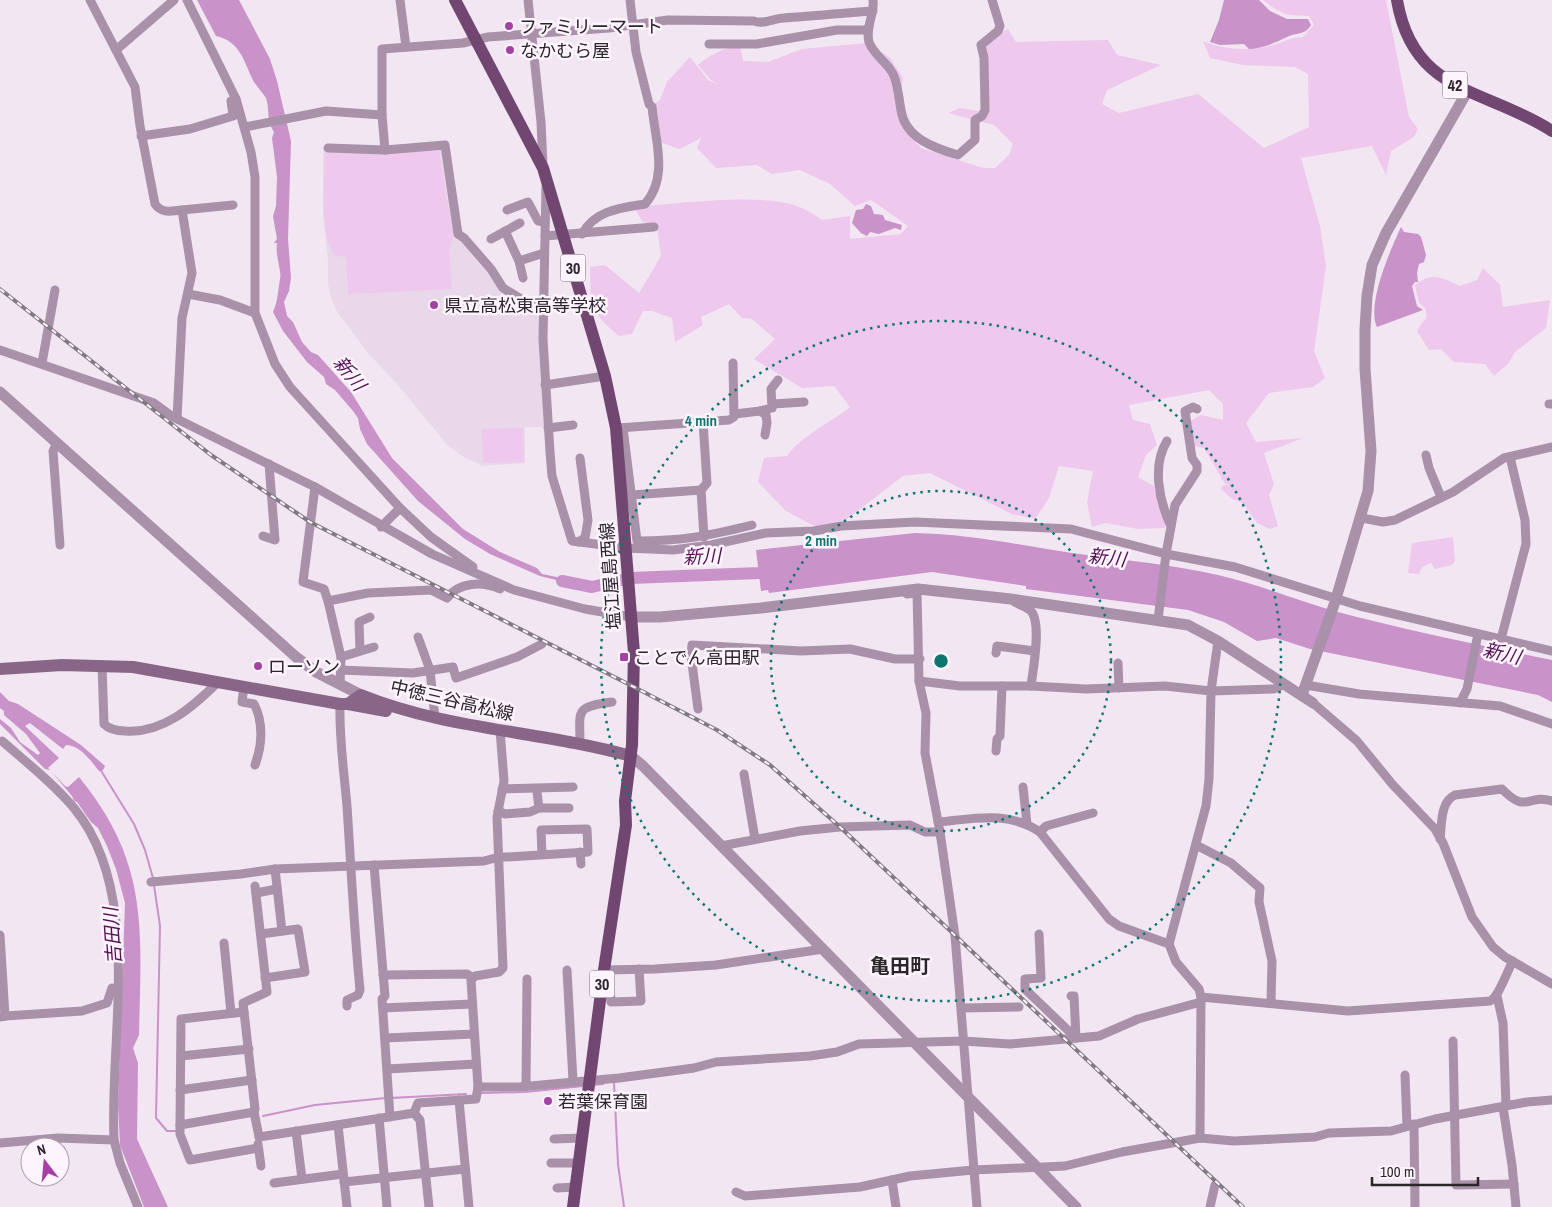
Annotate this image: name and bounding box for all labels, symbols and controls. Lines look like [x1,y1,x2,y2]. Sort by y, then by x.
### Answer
place label: ファミリーマート [519,14,663,39]
marker: ファミリーマート [503,20,515,32]
place label: なかむら屋 [520,38,610,63]
marker: なかむら屋 [504,44,516,56]
road number: 42 [1442,72,1468,98]
road number: 30 [560,254,586,282]
place label: 県立高松東高等学校 [444,293,606,318]
marker: 県立高松東高等学校 [428,299,440,311]
water label: 新川 [328,350,373,397]
text: 4 min [685,410,717,431]
street label: 塩江屋島西線 [594,521,626,631]
text: 2 min [805,530,837,551]
water label: 新川 [683,542,723,570]
water label: 新川 [1087,542,1129,572]
water label: 新川 [1481,636,1525,670]
place label: ことでん高田駅 [634,645,759,670]
marker: ことでん高田駅 [618,651,630,663]
centre of rings [932,652,950,670]
place label: ローソン [268,654,340,679]
marker: ローソン [252,660,264,672]
street label: 中徳三谷高松線 [388,674,516,726]
water label: 吉田川 [97,905,127,965]
district label: 亀田町 [870,952,930,979]
road number: 30 [590,971,614,998]
place label: 若葉保育園 [558,1089,648,1114]
marker: 若葉保育園 [542,1095,554,1107]
north arrow [20,1137,70,1187]
text: N [35,1140,48,1159]
scale bar [1372,1154,1478,1186]
text: 100 m [1380,1161,1414,1182]

